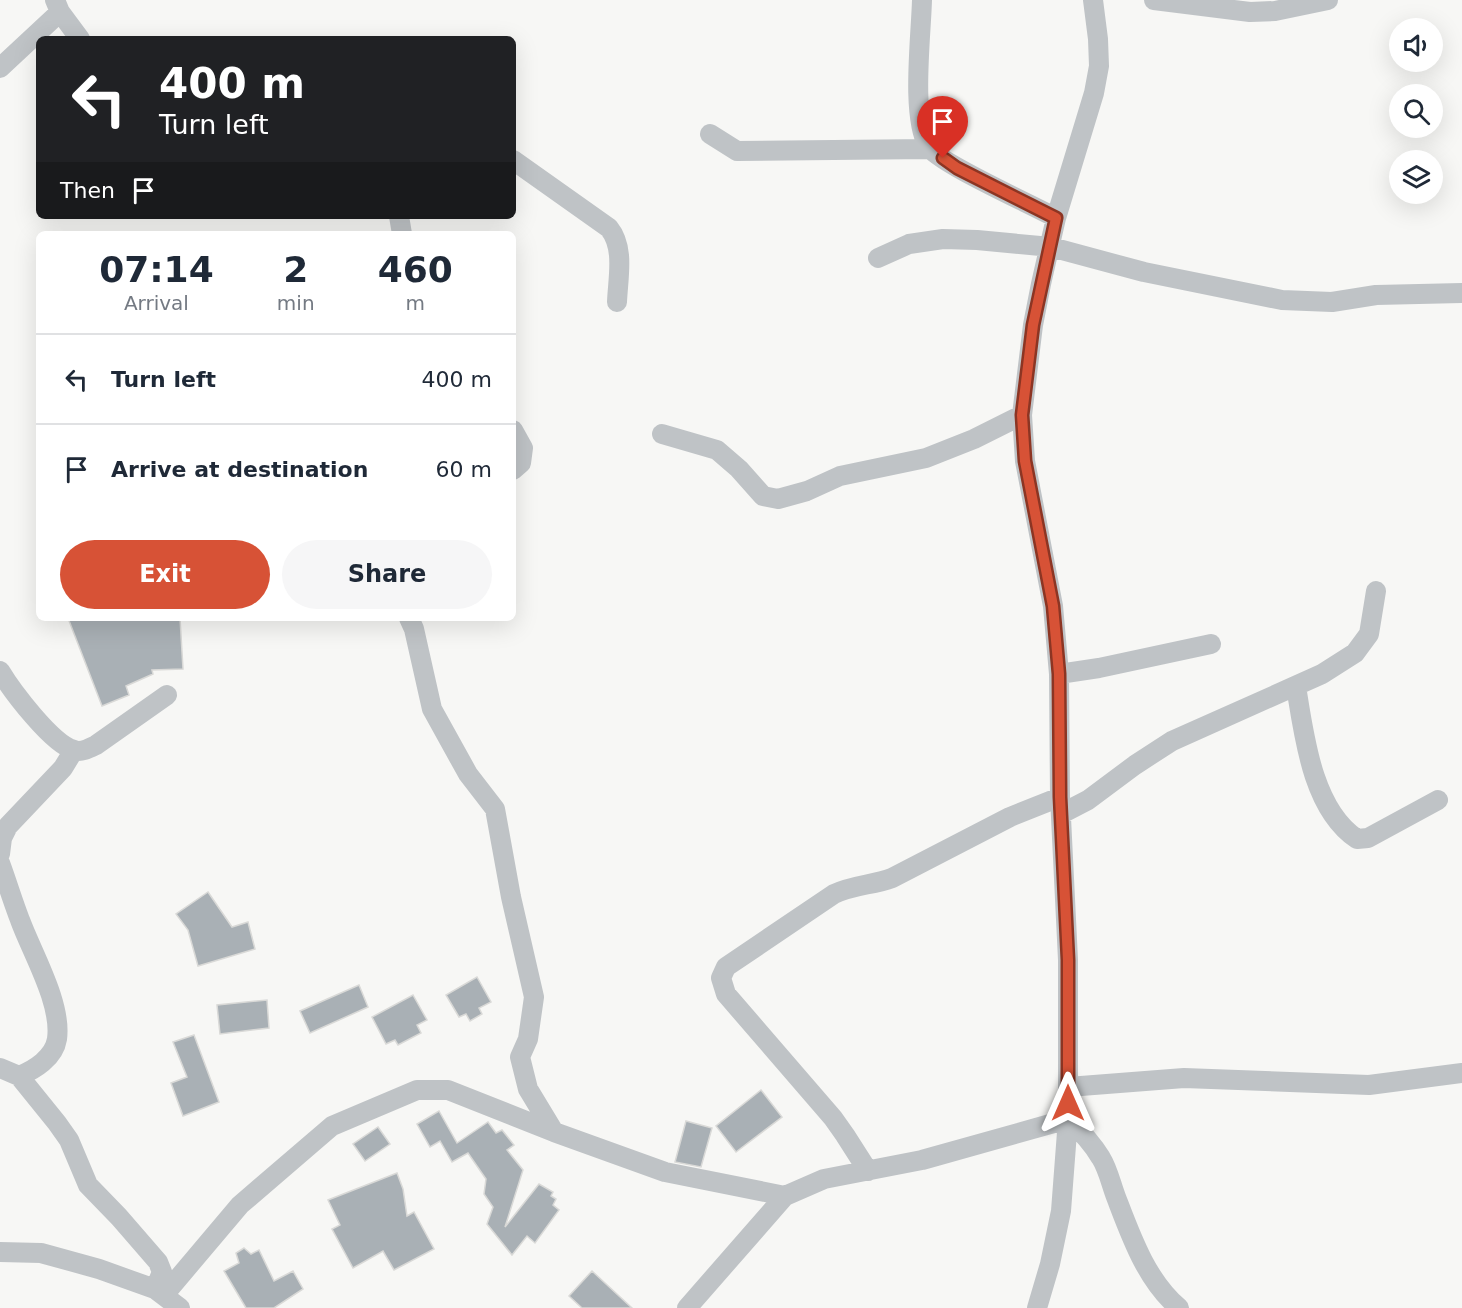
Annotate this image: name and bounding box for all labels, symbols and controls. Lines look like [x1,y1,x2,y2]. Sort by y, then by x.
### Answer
map controls [1389,18,1443,204]
button: sound [1389,18,1443,72]
text: 400 m [159,59,305,108]
icon: left [60,60,138,138]
button: search [1389,84,1443,138]
pin [917,96,968,158]
icon: arrive [926,105,959,138]
text: Turn left [159,109,269,140]
button: layers [1389,150,1443,204]
icon: arrive [127,174,160,207]
text: Then [60,178,115,203]
text: 07:14 [99,249,214,290]
text: 2 [283,249,308,290]
text: 460 [378,249,453,290]
text: Arrival [124,291,189,315]
text: min [277,291,315,315]
text: m [406,291,425,315]
icon: left [60,363,93,396]
text: Turn left [111,367,216,392]
text: 400 m [422,367,492,392]
icon: arrive [60,453,93,486]
text: Arrive at destination [111,457,368,482]
text: 60 m [436,457,492,482]
button: Exit [60,540,270,609]
button: Share [282,540,492,609]
position arrow [1036,1071,1100,1135]

